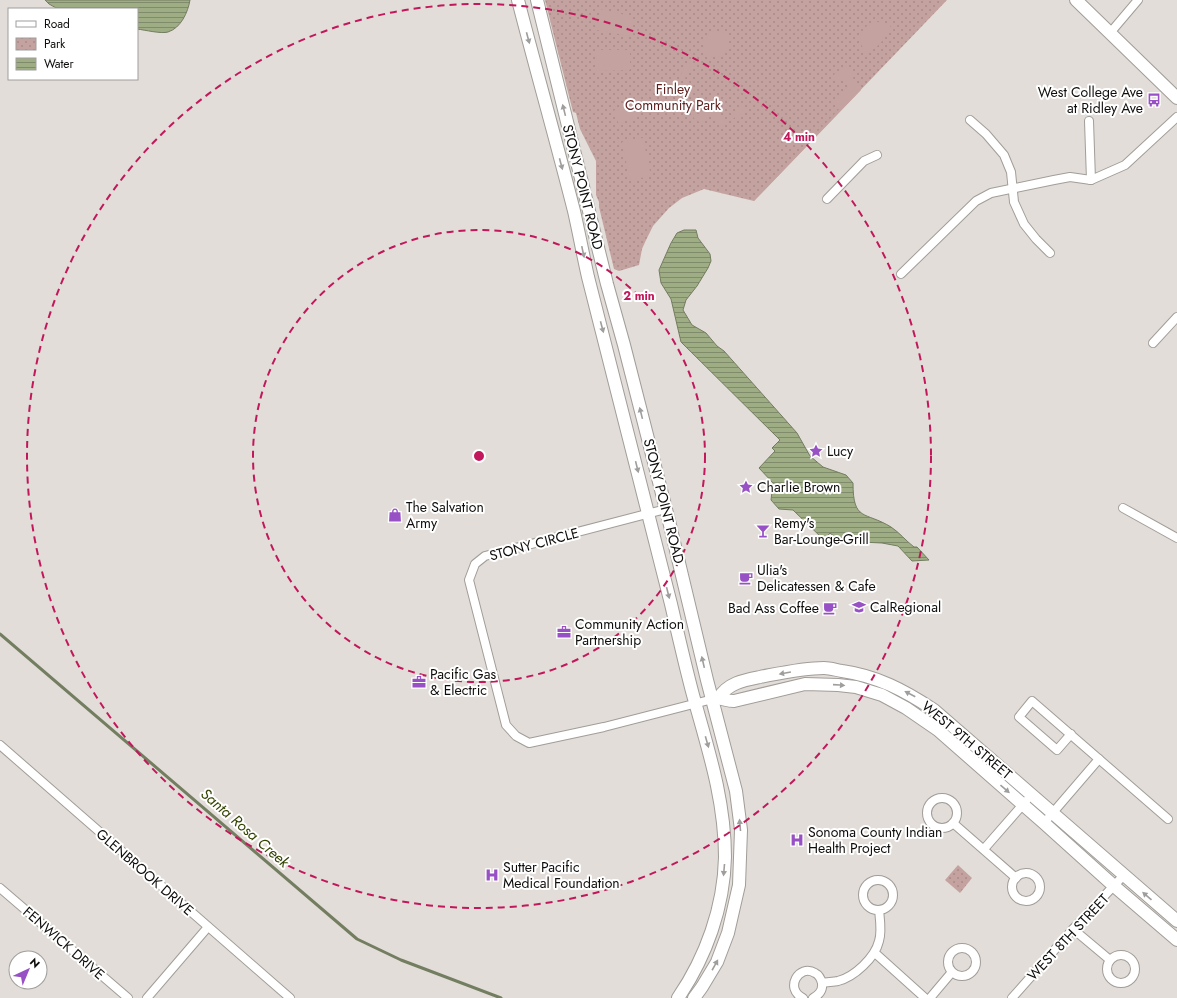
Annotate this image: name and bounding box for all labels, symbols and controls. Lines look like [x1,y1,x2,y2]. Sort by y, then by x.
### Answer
legend [8,8,138,80]
text: Road [44,15,70,33]
one-way arrow [525,33,531,45]
text: Park [44,35,66,53]
text: Water [44,55,75,73]
park label: Finley Community Park [625,79,722,115]
place label: West College Ave at Ridley Ave [1038,82,1143,118]
bus stop icon: West College Ave at Ridley Ave [1146,92,1162,108]
one-way arrow [561,104,567,116]
street label: STONY POINT ROAD [558,122,608,252]
text: 4 min [783,128,815,146]
one-way arrow [559,158,565,170]
one-way arrow [581,246,587,258]
text: 2 min [623,287,655,305]
one-way arrow [599,321,605,333]
one-way arrow [638,407,644,419]
street label: STONY POINT ROAD [639,436,689,566]
place label: Lucy [827,441,854,461]
place icon: Lucy [808,443,824,459]
centre of rings [472,449,486,463]
one-way arrow [634,461,640,473]
place label: Charlie Brown [757,477,840,497]
place icon: Charlie Brown [738,479,754,495]
place label: The Salvation Army [406,497,484,533]
shop icon: The Salvation Army [387,507,403,523]
place label: Remy's Bar-Lounge-Grill [774,513,869,549]
street label: STONY CIRCLE [487,522,581,566]
bar icon: Remy's Bar-Lounge-Grill [755,523,771,539]
place label: Ulia's Delicatessen & Cafe [757,560,876,596]
cafe icon: Ulia's Delicatessen & Cafe [738,570,754,586]
one-way arrow [665,587,671,599]
place label: CalRegional [870,597,941,617]
place label: Bad Ass Coffee [728,598,819,618]
school or university icon: CalRegional [851,599,867,615]
cafe icon: Bad Ass Coffee [822,600,838,616]
place label: Community Action Partnership [575,614,684,650]
office icon: Community Action Partnership [556,624,572,640]
one-way arrow [699,656,705,668]
place label: Pacific Gas & Electric [430,664,496,700]
one-way arrow [779,670,791,676]
office icon: Pacific Gas & Electric [411,674,427,690]
one-way arrow [833,682,845,689]
one-way arrow [904,691,916,698]
street label: WEST 9TH STREET [918,696,1017,784]
one-way arrow [704,735,710,748]
water label: Santa Rosa Creek [196,783,295,873]
one-way arrow [1001,784,1010,793]
one-way arrow [737,819,744,831]
place label: Sonoma County Indian Health Project [808,822,942,858]
street label: GLENBROOK DRIVE [92,824,198,920]
hospital icon: Sonoma County Indian Health Project [789,832,805,848]
place label: Sutter Pacific Medical Foundation [503,857,620,893]
one-way arrow [720,864,727,876]
hospital icon: Sutter Pacific Medical Foundation [484,867,500,883]
street label: WEST 8TH STREET [1023,889,1114,985]
one-way arrow [1142,891,1153,900]
street label: FENWICK DRIVE [20,903,108,983]
north arrow [8,950,48,990]
one-way arrow [711,959,718,971]

